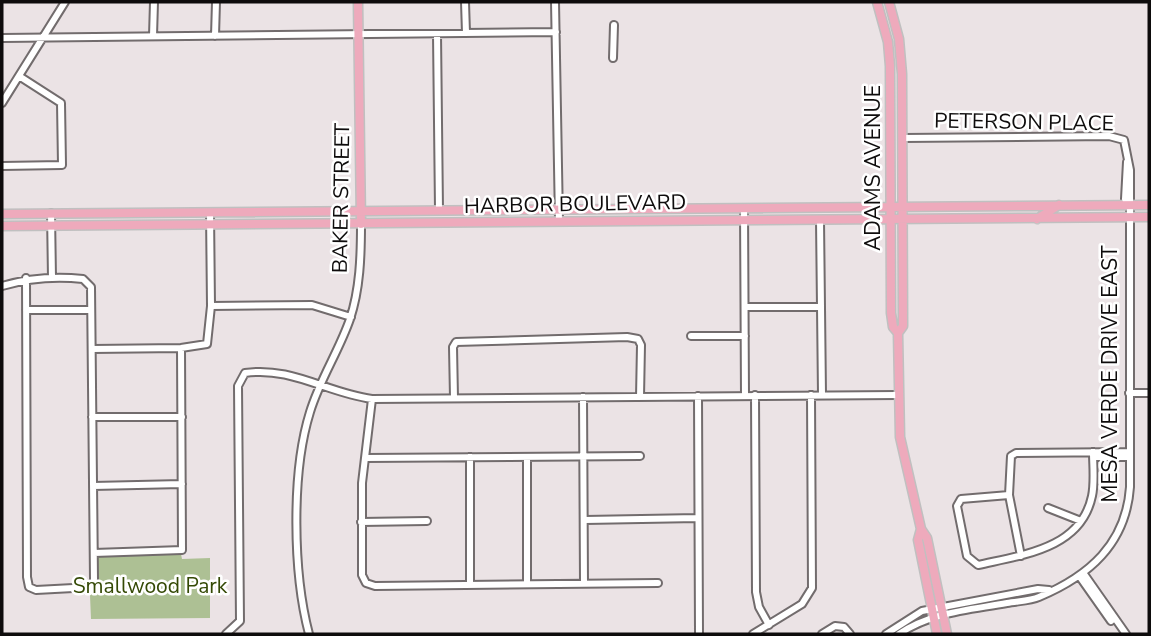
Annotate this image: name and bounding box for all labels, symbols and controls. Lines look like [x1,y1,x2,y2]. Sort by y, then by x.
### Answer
street label: ADAMS AVENUE [859,85,887,251]
street label: PETERSON PLACE [934,106,1114,138]
street label: BAKER STREET [326,122,356,273]
street label: HARBOR BOULEVARD [464,188,686,220]
street label: MESA VERDE DRIVE EAST [1096,245,1124,503]
park label: Smallwood Park [73,572,228,600]

